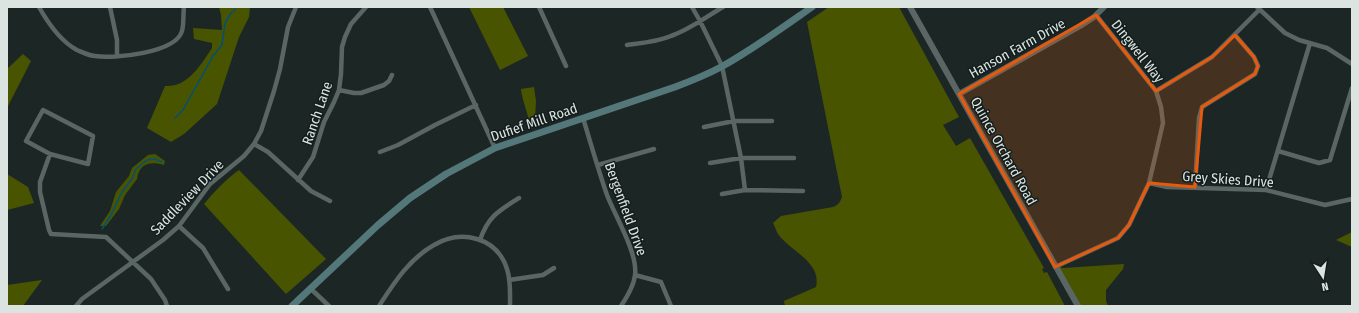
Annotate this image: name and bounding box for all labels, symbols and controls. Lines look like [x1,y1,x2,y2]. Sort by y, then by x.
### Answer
street label: Hanson Farm Drive [966,15,1068,82]
street label: Dingwell Way [1108,16,1168,87]
street label: Ranch Lane [299,79,336,147]
street label: Quince Orchard Road [967,94,1040,208]
street label: Dufief Mill Road [489,100,580,145]
street label: Saddleview Drive [147,156,228,239]
street label: Bergenfield Drive [601,160,650,258]
street label: Grey Skies Drive [1182,168,1274,191]
north arrow [1303,257,1343,297]
text: N [1320,279,1330,293]

